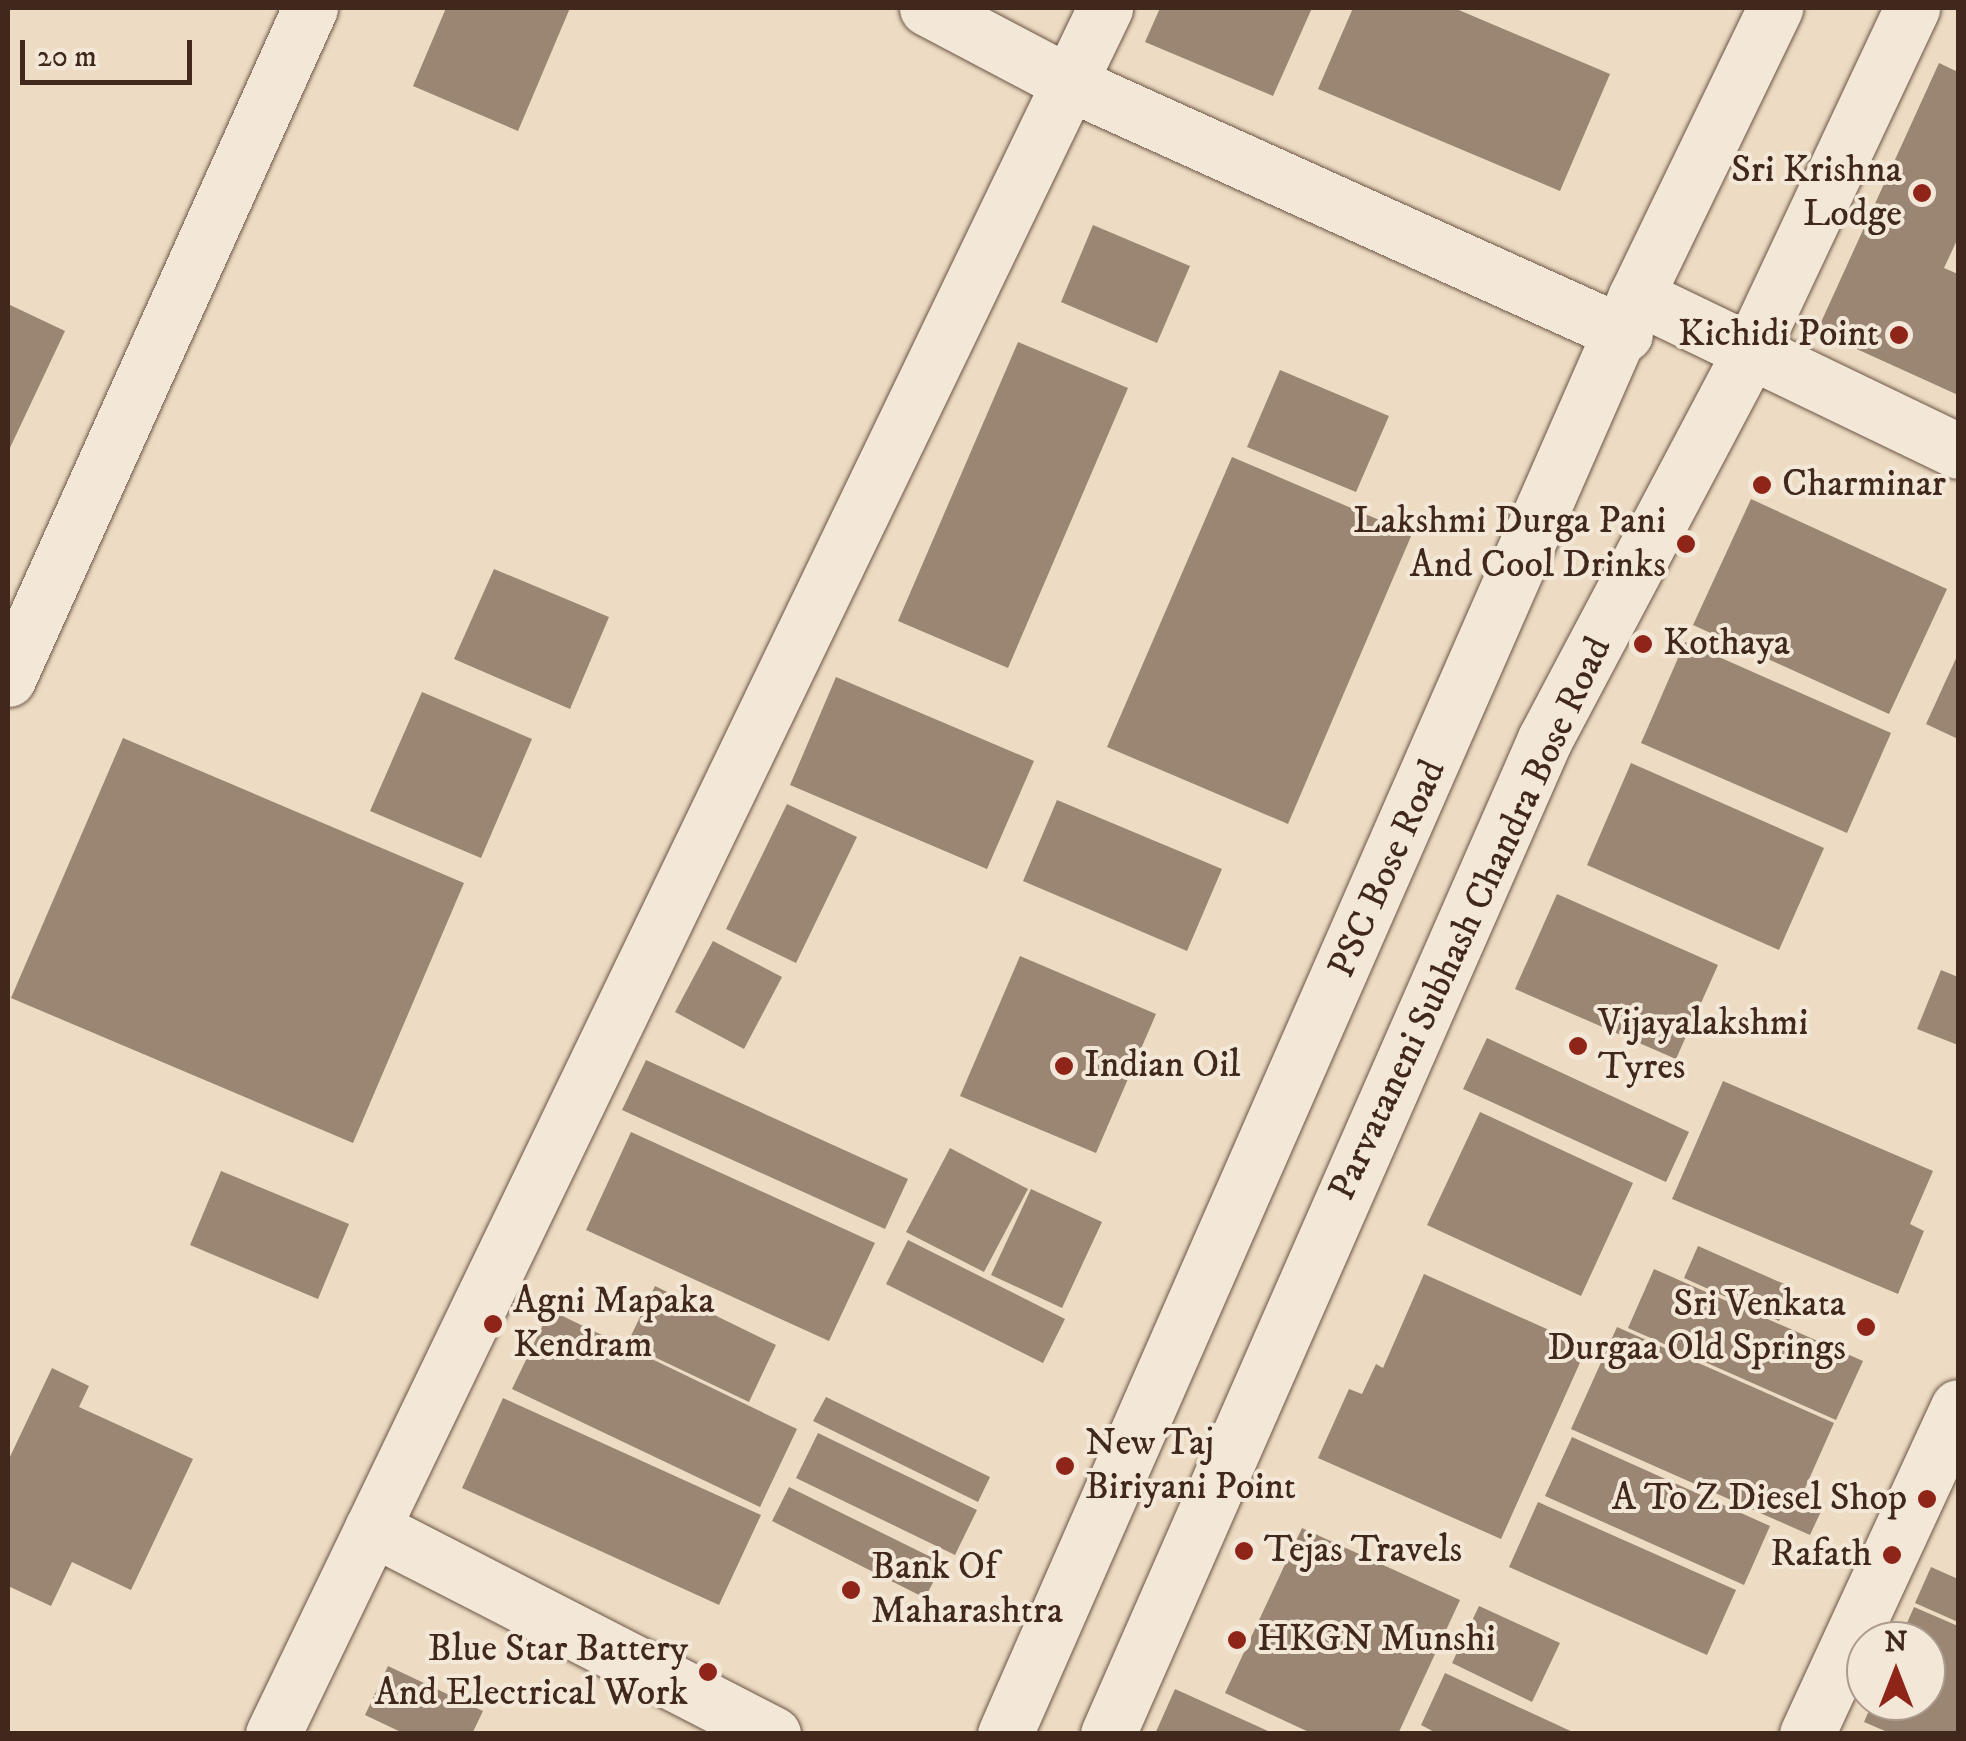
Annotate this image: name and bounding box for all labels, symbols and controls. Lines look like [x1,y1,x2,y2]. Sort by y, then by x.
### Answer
scale bar [25,20,198,82]
text: 20 m [37,39,97,76]
place label: Sri Krishna Lodge [1731,148,1902,238]
marker: Sri Krishna Lodge [1911,182,1933,204]
place label: Kichidi Point [1678,312,1879,358]
marker: Kichidi Point [1888,324,1910,346]
place label: Charminar [1782,462,1946,508]
marker: Charminar [1751,474,1773,496]
place label: Lakshmi Durga Pani And Cool Drinks [1353,499,1666,588]
marker: Lakshmi Durga Pani And Cool Drinks [1675,533,1697,555]
place label: Kothaya [1663,621,1790,667]
street label: Parvataneni Subhash Chandra Bose Road [1320,630,1622,1208]
marker: Kothaya [1632,633,1654,655]
street label: PSC Bose Road [1320,753,1456,985]
place label: Vijayalakshmi Tyres [1598,1001,1808,1090]
marker: Vijayalakshmi Tyres [1567,1035,1589,1057]
place label: Indian Oil [1084,1043,1240,1089]
marker: Indian Oil [1053,1055,1075,1077]
place label: Agni Mapaka Kendram [513,1279,715,1368]
place label: Sri Venkata Durgaa Old Springs [1547,1282,1846,1372]
marker: Agni Mapaka Kendram [482,1313,504,1335]
marker: Sri Venkata Durgaa Old Springs [1855,1316,1877,1338]
place label: New Taj Biriyani Point [1085,1421,1296,1510]
marker: New Taj Biriyani Point [1054,1455,1076,1477]
place label: A To Z Diesel Shop [1612,1476,1907,1522]
marker: A To Z Diesel Shop [1916,1488,1938,1510]
place label: Tejas Travels [1264,1528,1462,1574]
place label: Rafath [1770,1532,1872,1578]
marker: Tejas Travels [1233,1540,1255,1562]
marker: Rafath [1881,1544,1903,1566]
place label: Bank Of Maharashtra [871,1545,1063,1635]
marker: Bank Of Maharashtra [840,1579,862,1601]
place label: HKGN Munshi [1257,1617,1495,1663]
north arrow [1846,1621,1946,1721]
text: N [1885,1625,1907,1660]
place label: Blue Star Battery And Electrical Work [374,1627,688,1716]
marker: HKGN Munshi [1226,1629,1248,1651]
marker: Blue Star Battery And Electrical Work [697,1661,719,1683]

